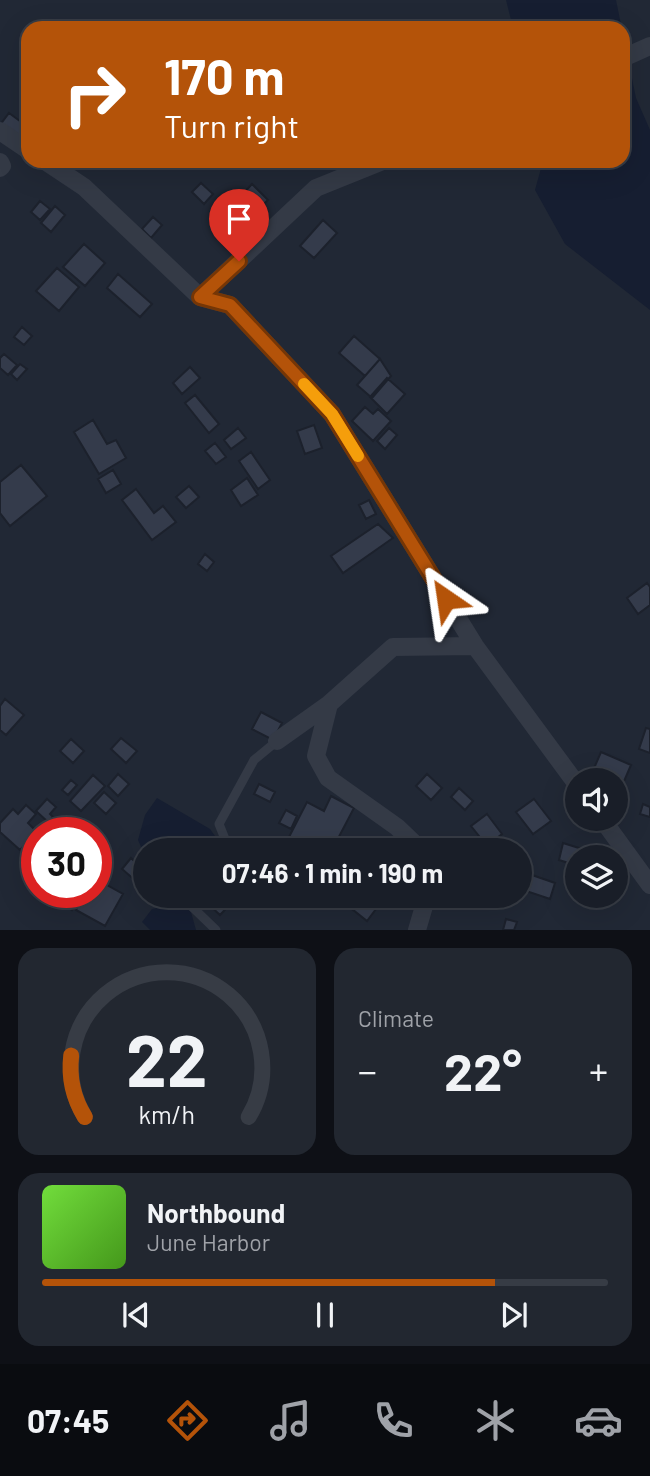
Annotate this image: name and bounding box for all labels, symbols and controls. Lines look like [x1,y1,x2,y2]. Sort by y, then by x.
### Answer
text: 170 m [164,46,284,105]
icon: right [49,49,140,140]
text: Turn right [164,106,299,144]
pin [209,189,269,261]
icon: arrive [220,200,258,238]
position arrow [409,562,483,636]
map controls [565,768,628,908]
button: sound [565,768,628,831]
speed limit sign: 30 [21,817,112,908]
button: layers [565,845,628,908]
text: 07:46 · 1 min · 190 m [222,857,443,888]
text: Climate [358,1004,434,1032]
text: 22 [126,1015,208,1103]
text: 22° [444,1039,522,1101]
text: − [358,1047,377,1093]
text: + [589,1047,608,1093]
text: km/h [139,1099,195,1129]
text: Northbound [147,1197,285,1228]
text: June Harbor [147,1228,270,1256]
icon: previous [117,1296,155,1334]
icon: pause [306,1296,344,1334]
icon: next [495,1296,533,1334]
icon: directions [163,1396,212,1445]
icon: music [266,1396,315,1445]
icon: phone [369,1396,418,1445]
icon: climate [471,1396,520,1445]
icon: car [574,1396,623,1445]
text: 07:45 [27,1401,109,1439]

